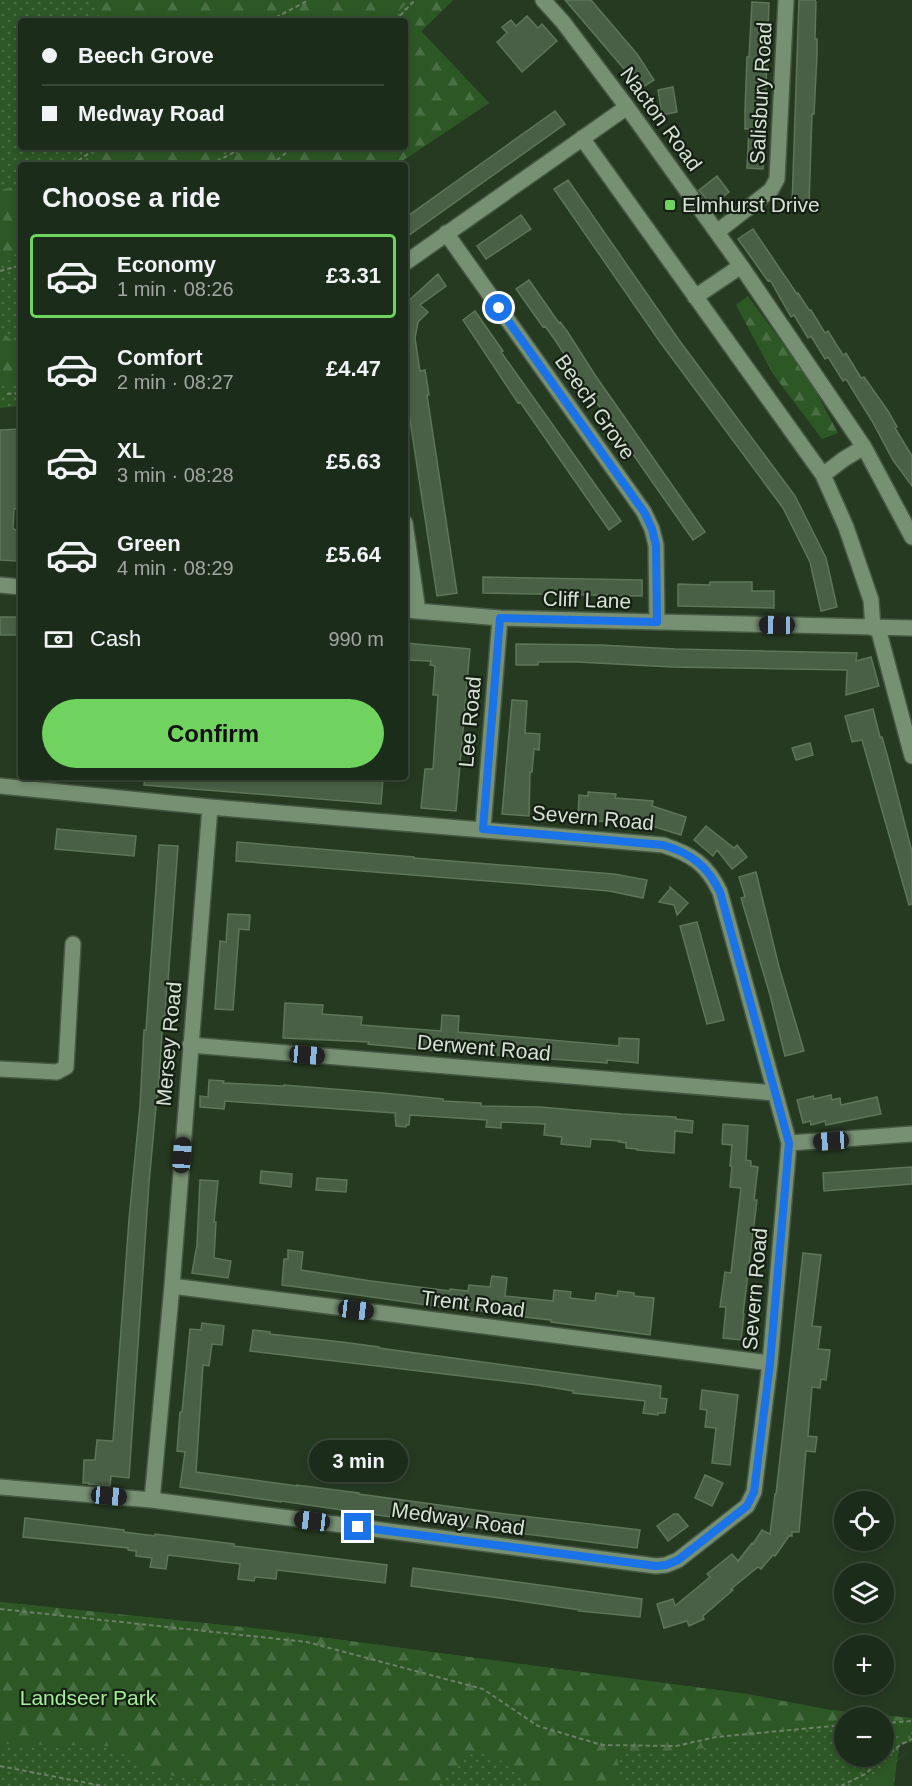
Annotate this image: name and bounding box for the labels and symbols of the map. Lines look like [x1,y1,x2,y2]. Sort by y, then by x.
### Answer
street label: Salisbury Road [745,21,776,165]
street label: Nacton Road [616,62,707,175]
place label: Elmhurst Drive [682,193,820,216]
marker: Elmhurst Drive [663,198,677,212]
route start [485,294,512,321]
street label: Beech Grove [551,350,640,464]
street label: Cliff Lane [542,586,632,613]
car [759,616,795,634]
street label: Lee Road [454,676,485,768]
street label: Severn Road [531,801,655,834]
street label: Mersey Road [152,981,185,1107]
street label: Derwent Road [416,1030,552,1065]
car [288,1044,326,1066]
car [812,1131,850,1151]
car [172,1136,192,1174]
street label: Severn Road [738,1227,771,1351]
street label: Trent Road [420,1286,526,1321]
car [337,1299,375,1321]
callout: 3 min [308,1440,407,1482]
car [90,1485,128,1507]
street label: Medway Road [390,1498,526,1539]
car [293,1510,331,1532]
route end [344,1513,371,1540]
park label: Landseer Park [20,1686,157,1709]

